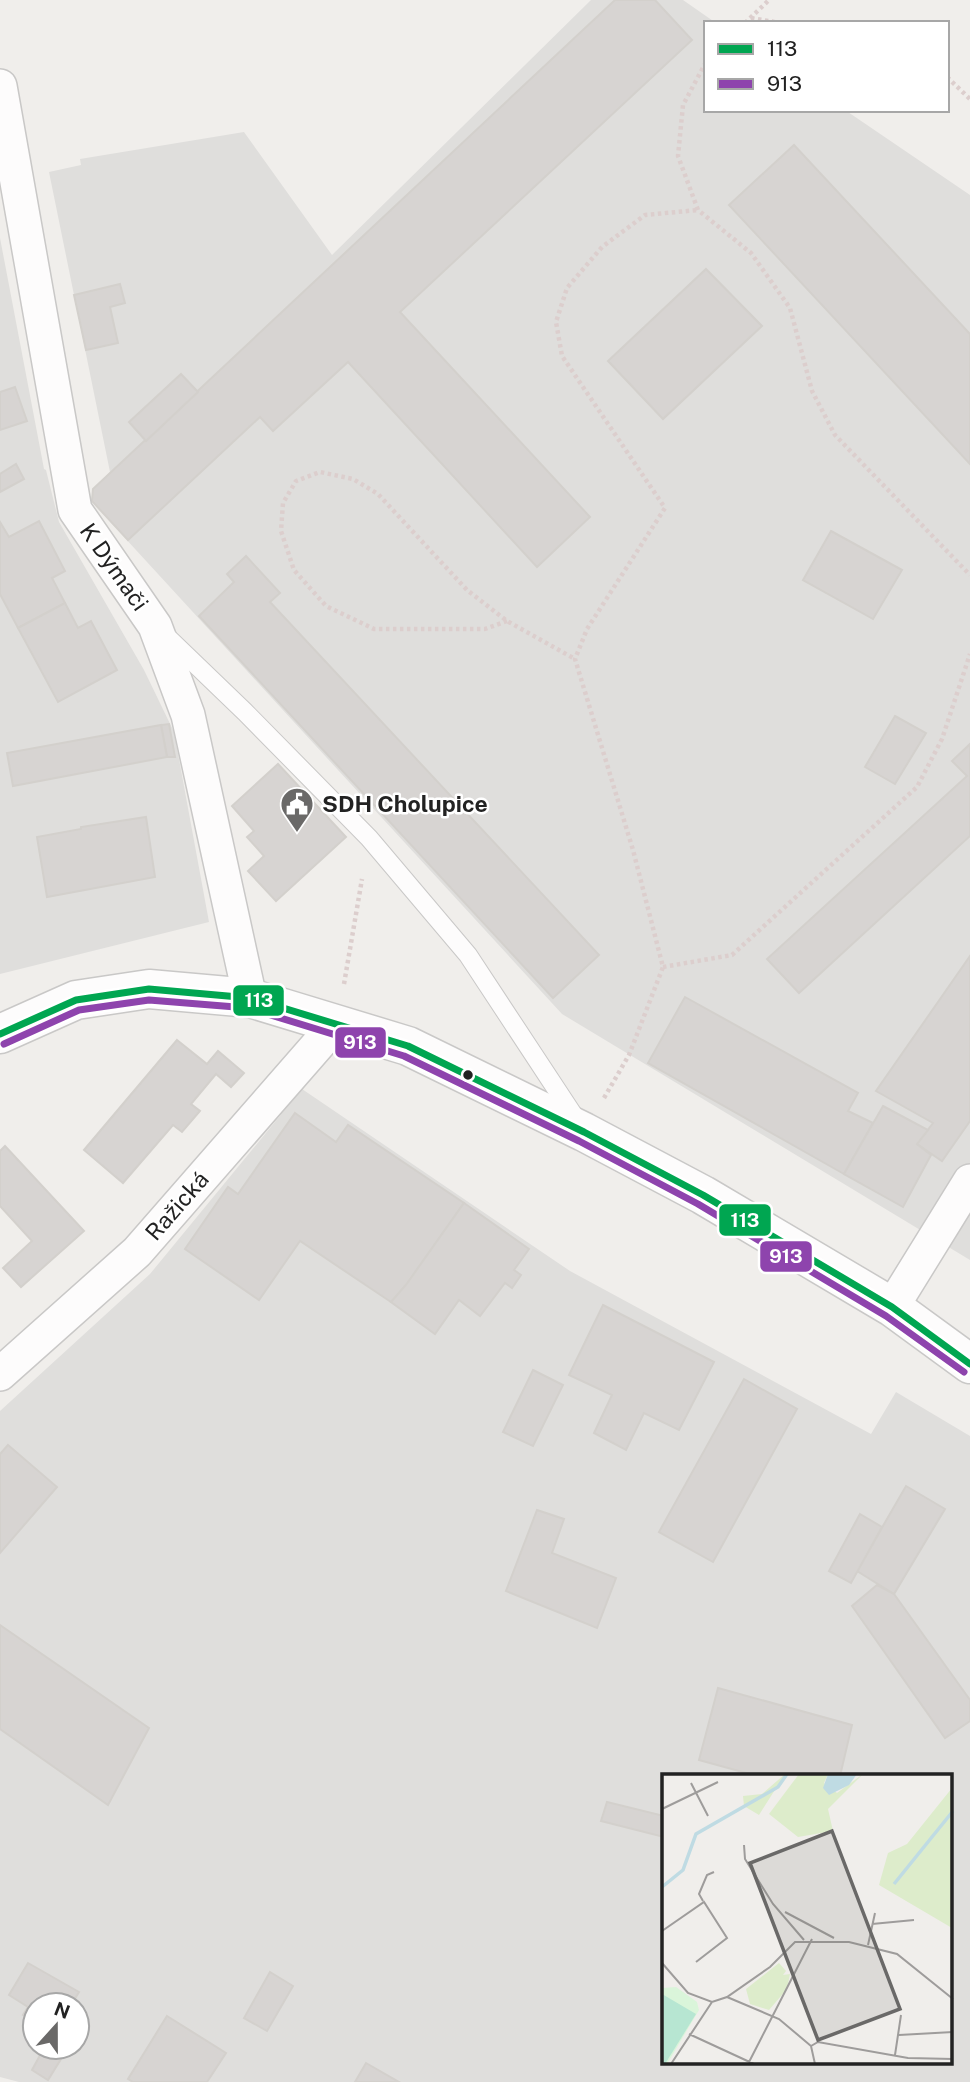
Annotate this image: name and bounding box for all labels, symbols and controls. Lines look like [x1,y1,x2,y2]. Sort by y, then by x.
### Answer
legend [704,21,949,112]
text: 113 [767,36,797,61]
text: 913 [767,71,802,96]
street label: K Dýmači [75,518,154,616]
public building icon: SDH Cholupice [278,785,316,834]
place label: SDH Cholupice [322,790,488,817]
line badge: 113 [232,984,285,1017]
text: 113 [245,989,273,1011]
line badge: 913 [334,1026,387,1059]
text: 913 [343,1031,377,1053]
unlabelled marker [461,1068,475,1082]
street label: Ražická [139,1166,214,1246]
line badge: 113 [718,1203,772,1237]
text: 113 [731,1209,759,1231]
line badge: 913 [759,1240,813,1273]
text: 913 [769,1245,803,1267]
inset map [662,1774,953,2064]
north arrow [21,1991,91,2061]
text: N [51,1997,73,2023]

